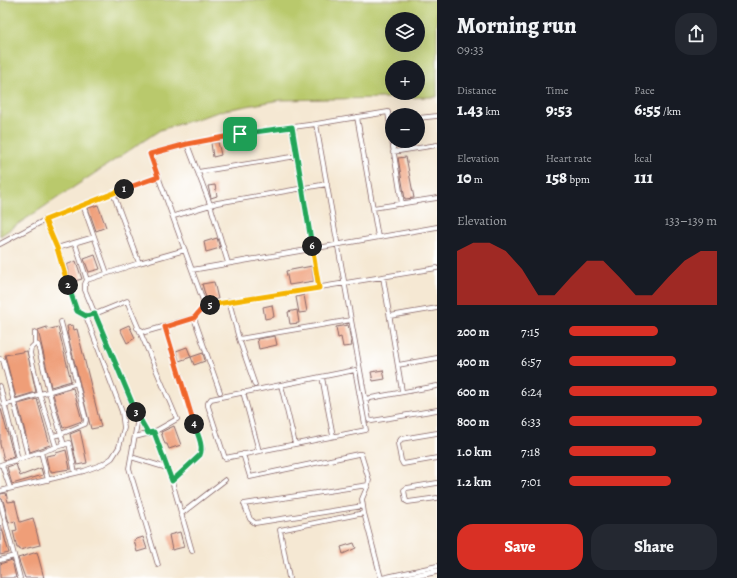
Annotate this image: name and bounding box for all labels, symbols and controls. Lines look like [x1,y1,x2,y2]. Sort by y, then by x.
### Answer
text: Morning run [457,11,577,41]
map controls [385,12,425,148]
button: layers [385,12,425,52]
button: share [675,13,717,55]
text: 09:33 [457,41,484,58]
button: + [385,60,425,100]
text: Distance [457,83,496,98]
text: Time [546,83,569,98]
text: Pace [634,83,655,98]
text: 1.43 [457,98,483,121]
text: 9:53 [546,98,572,121]
text: 6:55 [634,98,661,121]
text: km [483,104,500,119]
text: /km [661,104,681,119]
button: − [385,108,425,148]
pin [223,117,257,151]
icon: arrive [229,123,251,145]
text: Elevation [457,151,499,166]
text: Heart rate [546,151,592,166]
text: kcal [634,151,652,166]
text: 10 [457,166,472,189]
text: 158 [546,166,567,189]
text: 111 [634,166,653,189]
text: m [472,172,483,187]
text: bpm [567,172,590,187]
pin: 1 [114,179,134,199]
text: 1 [122,181,126,196]
text: Elevation [457,212,507,229]
text: 133–139 m [665,212,717,229]
pin: 6 [302,236,322,256]
text: 6 [309,238,315,253]
pin: 2 [58,275,78,295]
text: 2 [65,277,71,292]
pin: 5 [200,295,220,315]
text: 5 [208,297,212,312]
text: 200 m [457,323,490,340]
text: 7:15 [521,323,540,340]
text: 400 m [457,353,489,370]
text: 6:57 [521,353,541,370]
text: 600 m [457,383,489,400]
text: 6:24 [521,383,542,400]
pin: 3 [126,402,146,422]
text: 3 [134,404,138,419]
text: 800 m [457,413,489,430]
text: 6:33 [521,413,541,430]
pin: 4 [184,414,204,434]
text: 4 [191,416,197,431]
text: 1.0 km [457,443,492,460]
text: 7:18 [521,443,540,460]
text: 1.2 km [457,473,491,490]
text: 7:01 [521,473,541,490]
button: Save [457,524,583,570]
button: Share [591,524,717,570]

